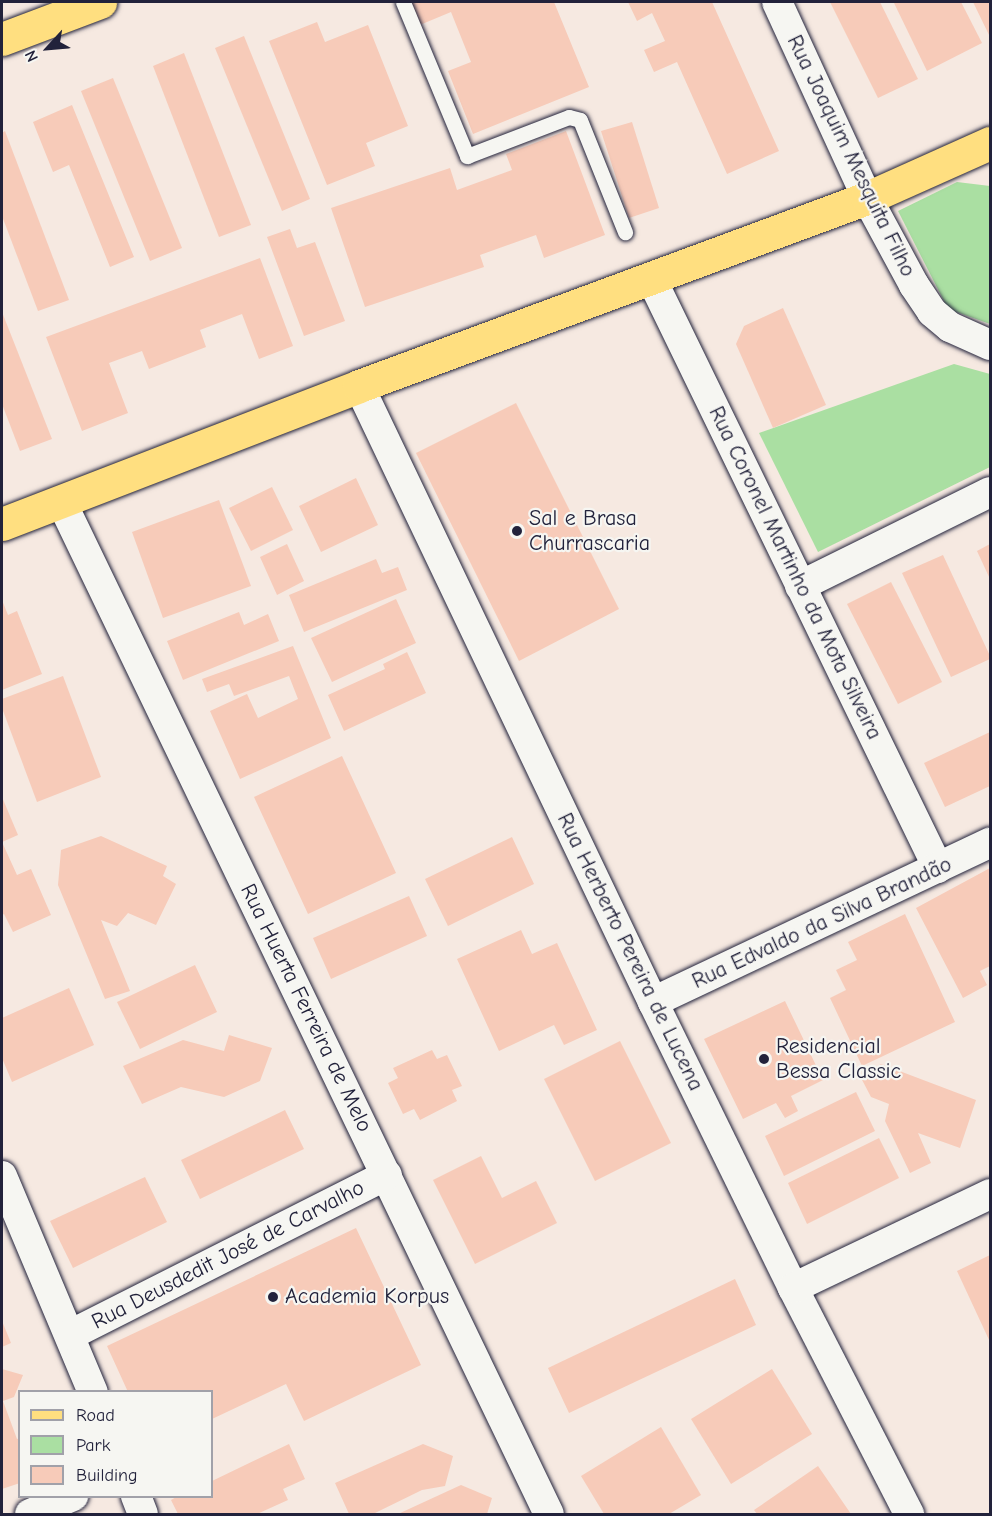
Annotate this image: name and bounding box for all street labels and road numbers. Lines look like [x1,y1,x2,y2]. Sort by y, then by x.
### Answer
street label: Rua Joaquim Mesquita Filho [781,31,921,281]
street label: Rua Coronel Martinho da Mota Silveira [703,402,887,744]
street label: Rua Herberto Pereira de Lucena [551,809,709,1095]
street label: Rua Edvaldo da Silva Brandão [688,851,956,995]
street label: Rua Huerta Ferreira de Melo [234,880,378,1136]
street label: Rua Deusdedit José de Carvalho [87,1175,369,1335]

